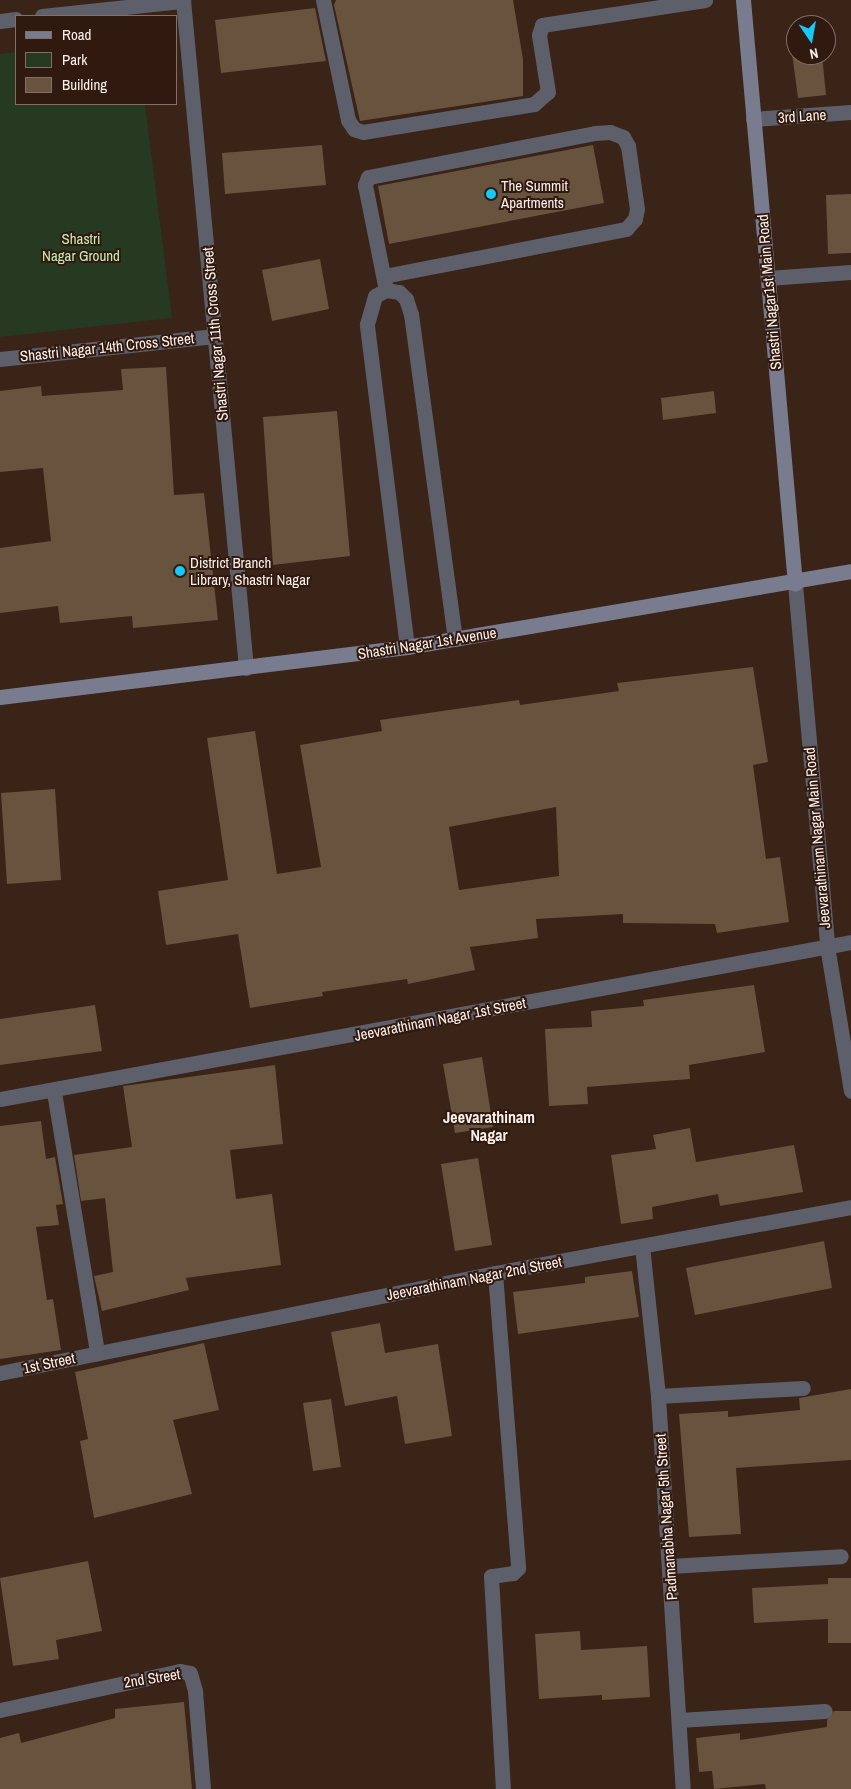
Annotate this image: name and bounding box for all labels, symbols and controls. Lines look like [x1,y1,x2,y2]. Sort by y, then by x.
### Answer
legend [15,15,178,105]
north arrow [786,15,836,65]
text: Road [62,24,91,45]
text: N [808,44,820,63]
text: Park [62,49,87,70]
text: Building [62,74,107,95]
street label: 3rd Lane [777,105,827,127]
place label: The Summit Apartments [501,176,568,211]
marker: The Summit Apartments [485,188,497,200]
street label: Shastri Nagar1st Main Road [753,214,785,370]
park label: Shastri Nagar Ground [42,229,120,264]
street label: Shastri Nagar 11th Cross Street [198,246,232,422]
street label: Shastri Nagar 14th Cross Street [19,329,195,365]
place label: District Branch Library, Shastri Nagar [190,553,310,588]
marker: District Branch Library, Shastri Nagar [174,565,186,577]
street label: Shastri Nagar 1st Avenue [356,623,498,663]
street label: Jeevarathinam Nagar Main Road [800,747,834,929]
street label: Jeevarathinam Nagar 1st Street [353,994,527,1044]
district label: Jeevarathinam Nagar [443,1107,535,1145]
street label: Jeevarathinam Nagar 2nd Street [385,1252,563,1304]
street label: 1st Street [21,1349,77,1377]
street label: Padmanabha Nagar 5th Street [651,1433,681,1601]
street label: 2nd Street [123,1665,181,1691]

